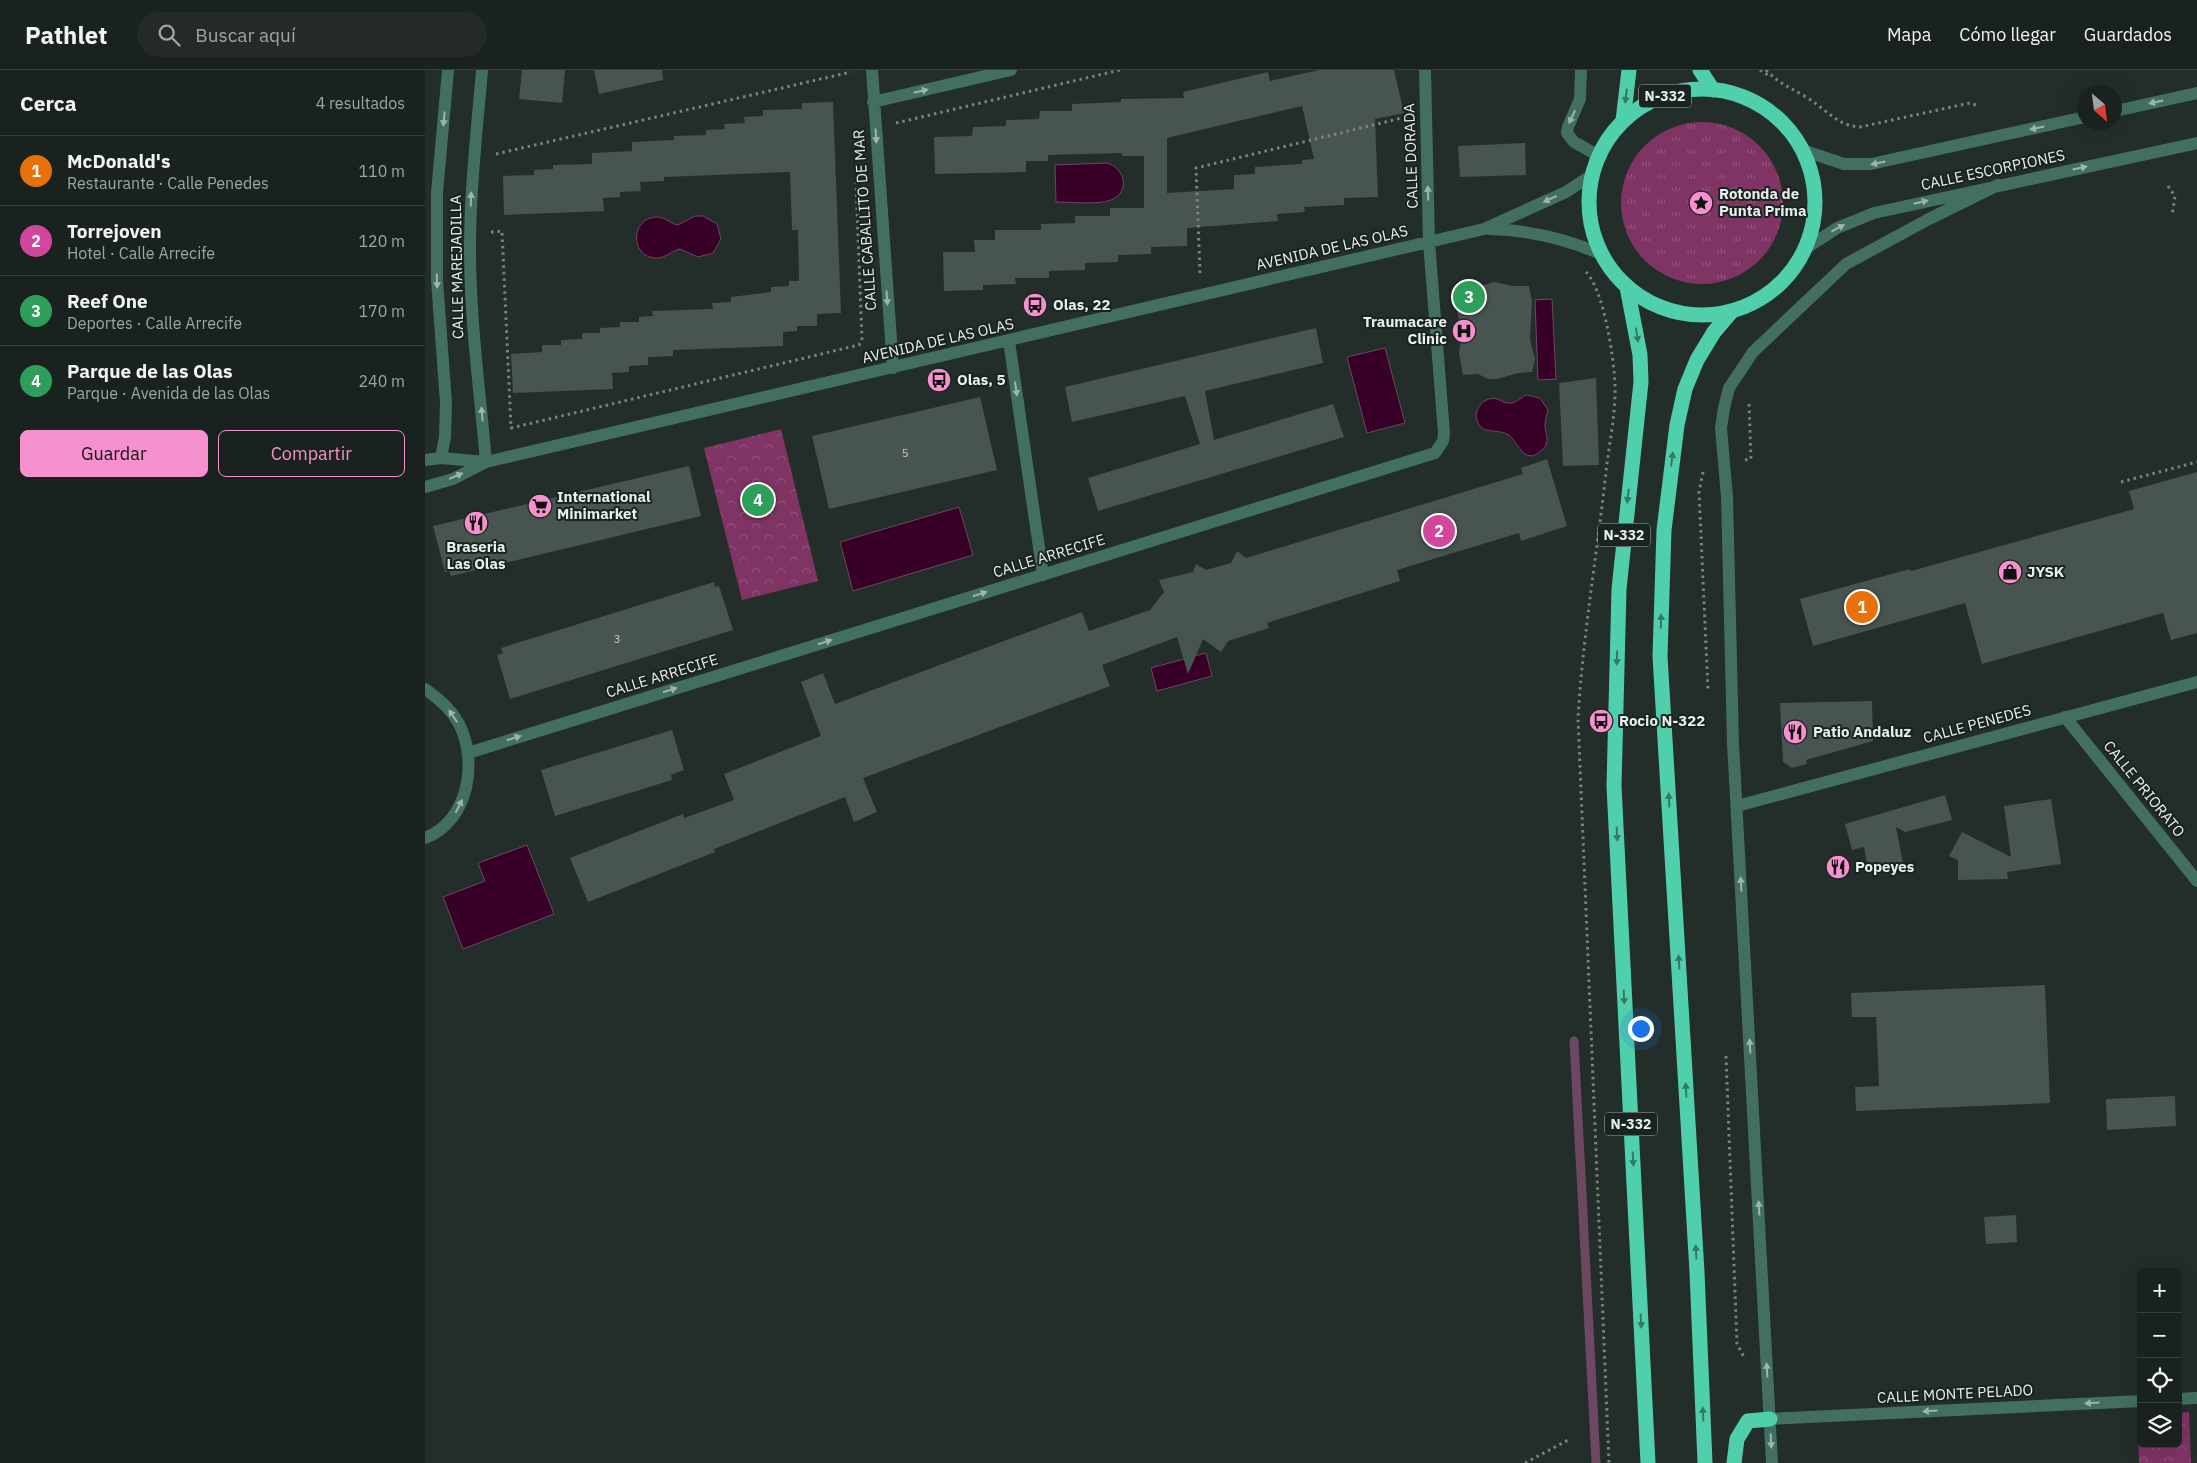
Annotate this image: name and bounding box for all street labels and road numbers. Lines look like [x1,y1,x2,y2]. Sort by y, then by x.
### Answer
road number: N-332 [1639,85,1691,108]
street label: CALLE DORADA [1399,103,1422,209]
street label: CALLE CABALLITO DE MAR [849,129,880,311]
street label: CALLE ESCORPIONES [1919,145,2067,194]
street label: CALLE MAREJADILLA [446,194,467,339]
street label: AVENIDA DE LAS OLAS [1254,221,1410,274]
street label: AVENIDA DE LAS OLAS [860,314,1016,367]
road number: N-332 [1598,524,1650,546]
street label: CALLE ARRECIFE [990,529,1107,582]
street label: CALLE ARRECIFE [603,649,720,702]
street label: CALLE PENEDES [1921,700,2033,747]
street label: CALLE PRIORATO [2100,737,2189,841]
road number: N-332 [1605,1112,1657,1136]
street label: CALLE MONTE PELADO [1876,1380,2034,1407]

